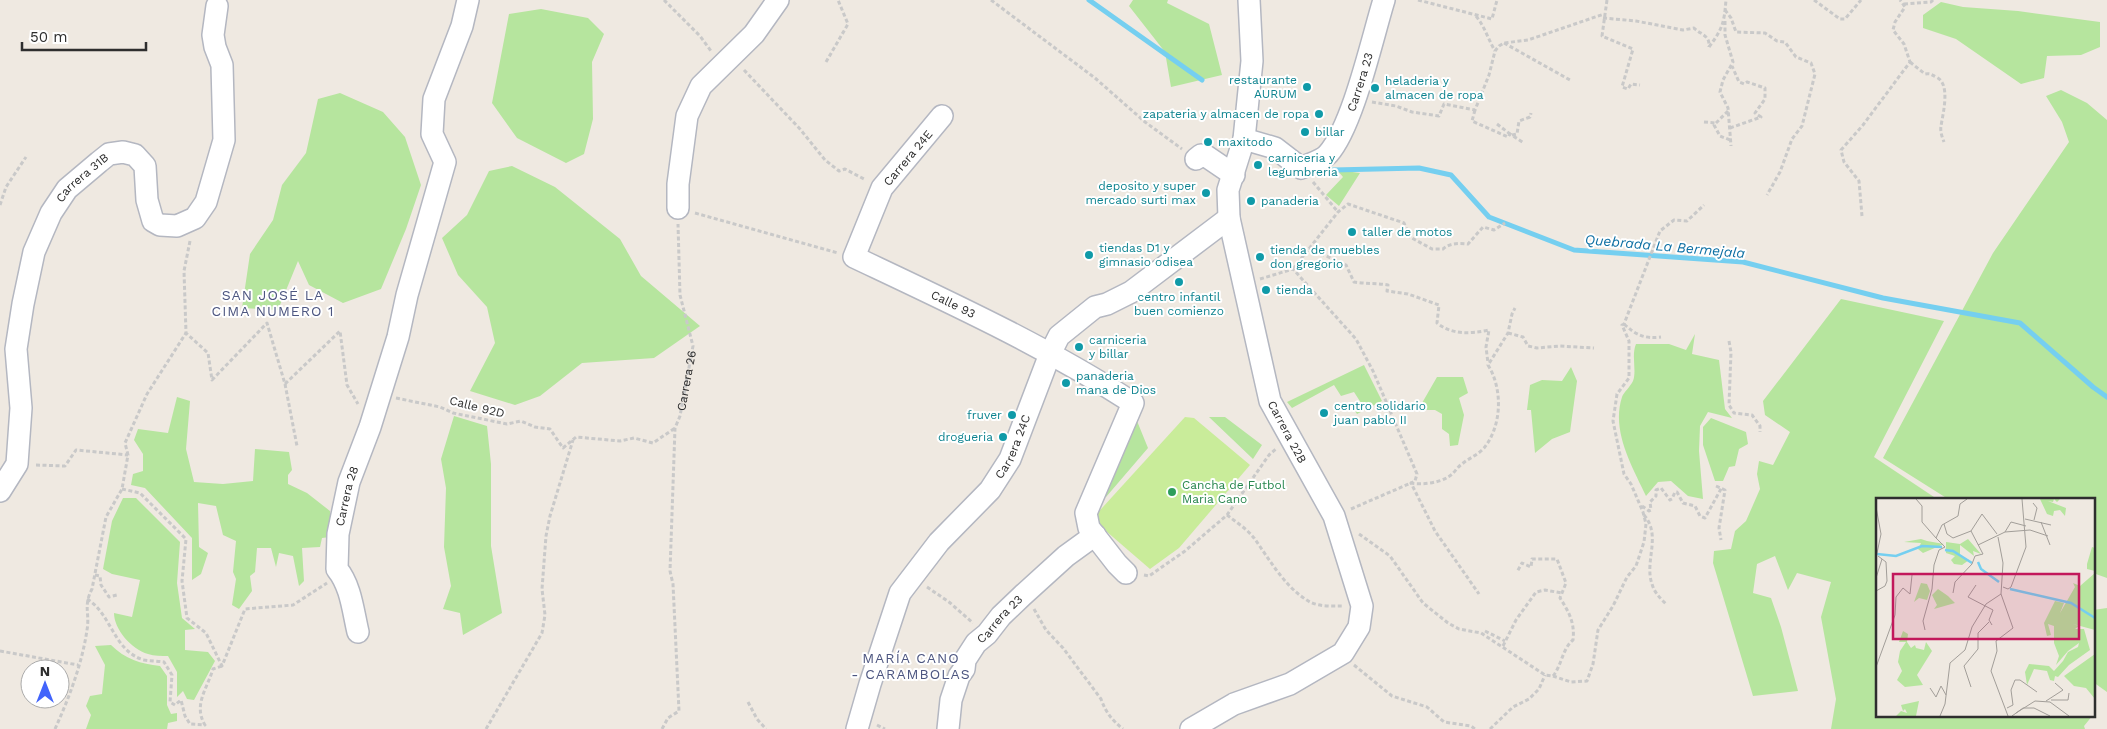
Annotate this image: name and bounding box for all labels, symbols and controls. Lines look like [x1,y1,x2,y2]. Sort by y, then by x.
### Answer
scale bar [22,20,146,52]
text: 50 m [30,28,67,46]
street label: Carrera 23 [1344,51,1376,114]
place label: restaurante AURUM [1229,73,1297,101]
place label: heladeria y almacen de ropa [1385,74,1484,102]
marker: restaurante AURUM [1301,81,1313,93]
marker: heladeria y almacen de ropa [1369,82,1381,94]
place label: zapateria y almacen de ropa [1143,107,1309,121]
marker: zapateria y almacen de ropa [1313,108,1325,120]
place label: billar [1315,125,1345,139]
marker: billar [1299,126,1311,138]
street label: Carrera 24E [881,127,936,189]
place label: maxitodo [1218,135,1273,149]
marker: maxitodo [1202,136,1214,148]
street label: Carrera 31B [53,150,111,205]
place label: carniceria y legumbreria [1268,151,1338,179]
marker: carniceria y legumbreria [1252,159,1264,171]
place label: deposito y super mercado surti max [1085,179,1196,207]
marker: deposito y super mercado surti max [1200,187,1212,199]
place label: panaderia [1261,194,1319,208]
marker: panaderia [1245,195,1257,207]
place label: taller de motos [1362,225,1452,239]
marker: taller de motos [1346,226,1358,238]
water label: Quebrada La Bermejala [1584,231,1746,261]
place label: tiendas D1 y gimnasio odisea [1099,241,1193,269]
place label: tienda de muebles don gregorio [1270,243,1379,271]
marker: tiendas D1 y gimnasio odisea [1083,249,1095,261]
marker: tienda de muebles don gregorio [1254,251,1266,263]
marker: centro infantil buen comienzo [1173,276,1185,288]
place label: tienda [1276,283,1313,297]
marker: tienda [1260,284,1272,296]
district label: SAN JOSÉ LA CIMA NUMERO 1 [212,287,334,319]
street label: Calle 93 [929,288,978,321]
place label: centro infantil buen comienzo [1134,290,1224,318]
place label: carniceria y billar [1089,333,1147,361]
marker: carniceria y billar [1073,341,1085,353]
street label: Carrera 26 [674,349,699,412]
place label: panaderia mana de Dios [1076,369,1156,397]
marker: panaderia mana de Dios [1060,377,1072,389]
street label: Calle 92D [448,393,506,421]
street label: Carrera 22B [1265,398,1309,466]
place label: centro solidario juan pablo II [1333,399,1426,427]
marker: centro solidario juan pablo II [1318,407,1330,419]
place label: fruver [967,408,1002,422]
marker: fruver [1006,409,1018,421]
street label: Carrera 24C [992,413,1033,481]
place label: drogueria [938,430,993,444]
marker: drogueria [997,431,1009,443]
street label: Carrera 28 [333,464,361,527]
place label: Cancha de Futbol Maria Cano [1182,478,1286,506]
marker: Cancha de Futbol Maria Cano [1166,486,1178,498]
inset map [1876,498,2094,716]
street label: Carrera 23 [974,592,1025,646]
district label: MARÍA CANO - CARAMBOLAS [851,650,971,682]
north arrow [20,659,70,709]
text: N [40,663,50,679]

